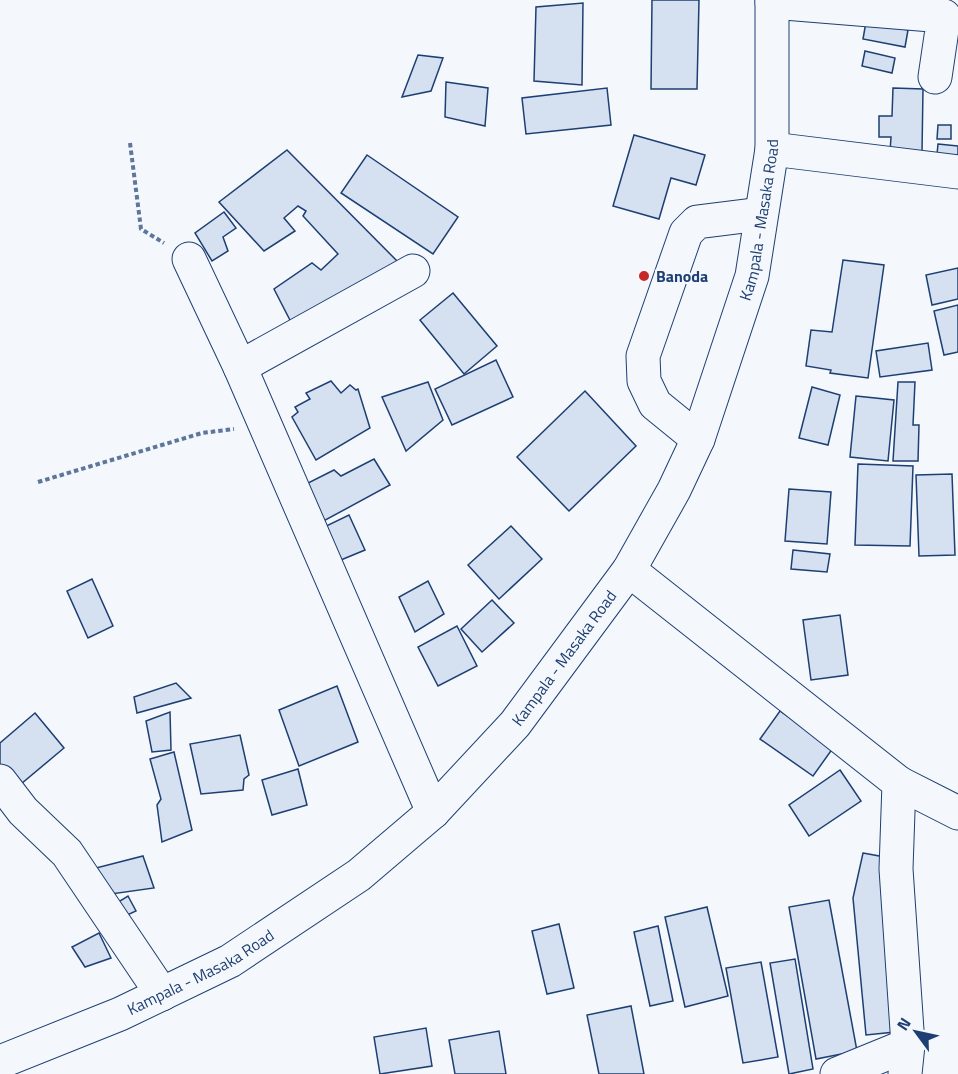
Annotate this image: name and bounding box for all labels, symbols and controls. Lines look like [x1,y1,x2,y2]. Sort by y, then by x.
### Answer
street label: Kampala - Masaka Road [733,139,784,304]
place label: Banoda [656,264,708,288]
marker: Banoda [637,269,651,283]
street label: Kampala - Masaka Road [506,585,622,731]
street label: Kampala - Masaka Road [123,923,279,1021]
north arrow [886,1002,946,1062]
text: N [890,1013,917,1035]

